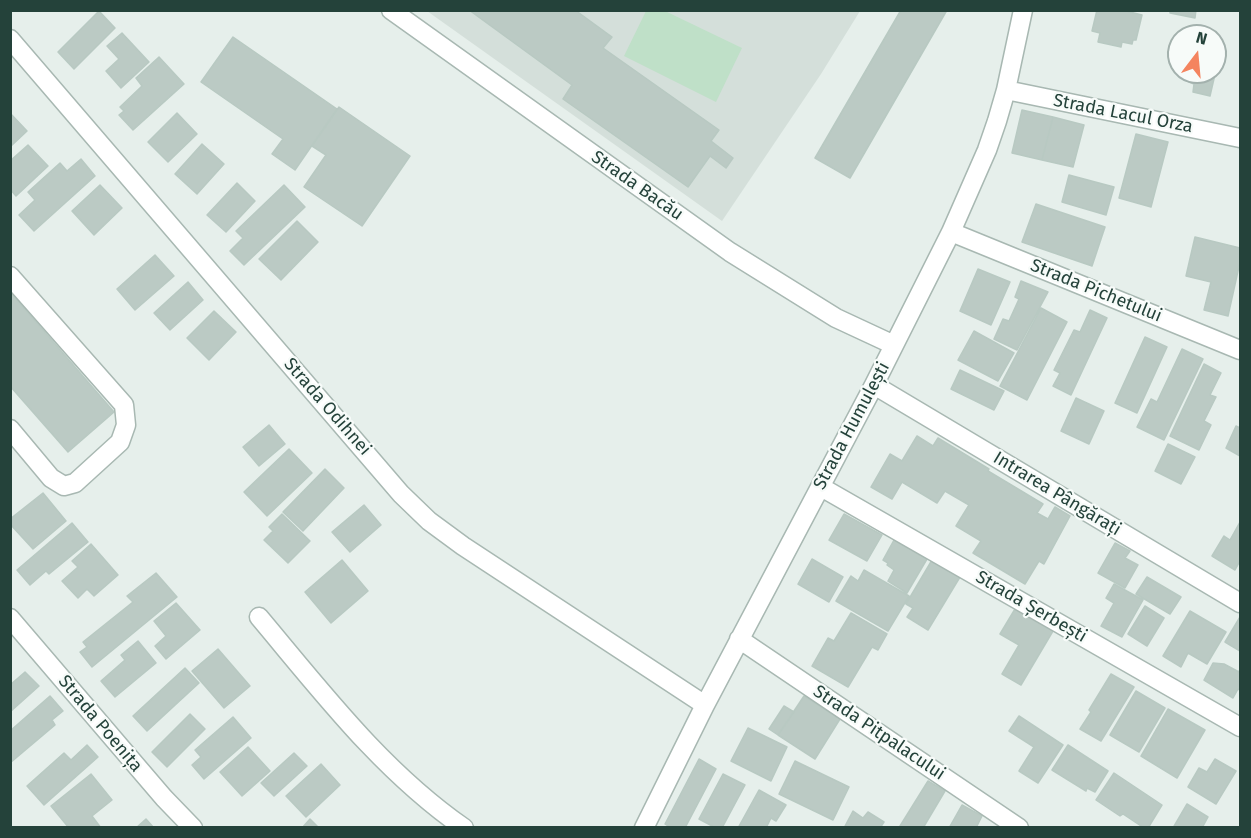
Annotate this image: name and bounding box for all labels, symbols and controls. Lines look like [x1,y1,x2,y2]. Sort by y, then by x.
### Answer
north arrow [1167,24,1227,84]
text: N [1194,28,1209,49]
street label: Strada Lacul Orza [1051,90,1195,138]
street label: Strada Bacău [587,146,687,226]
street label: Strada Pichetului [1027,255,1165,327]
street label: Strada Odihnei [279,354,375,460]
street label: Strada Humulești [809,359,895,493]
street label: Intrarea Pângărați [989,447,1125,541]
street label: Strada Șerbești [972,566,1090,648]
street label: Strada Poenița [53,671,147,777]
street label: Strada Pitpalacului [809,681,949,785]

